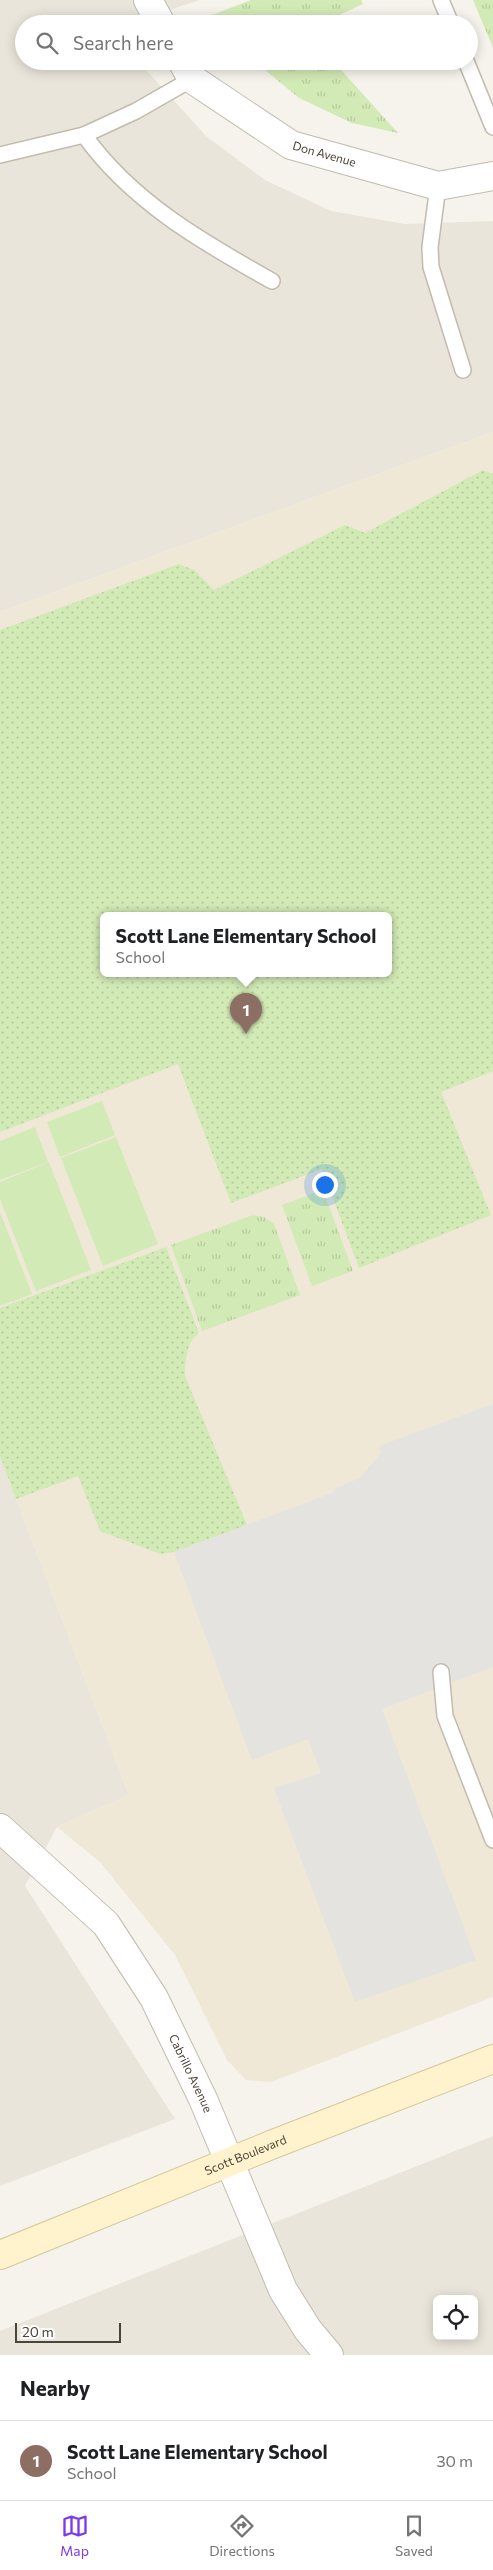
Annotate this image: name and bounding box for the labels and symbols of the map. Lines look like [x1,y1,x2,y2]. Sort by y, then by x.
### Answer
street label: Don Avenue [291,138,358,169]
pin: 1 [230,993,262,1034]
your location [312,1172,338,1198]
street label: Cabrillo Avenue [167,2032,216,2114]
street label: Scott Boulevard [202,2132,288,2177]
scale bar [15,2320,121,2343]

